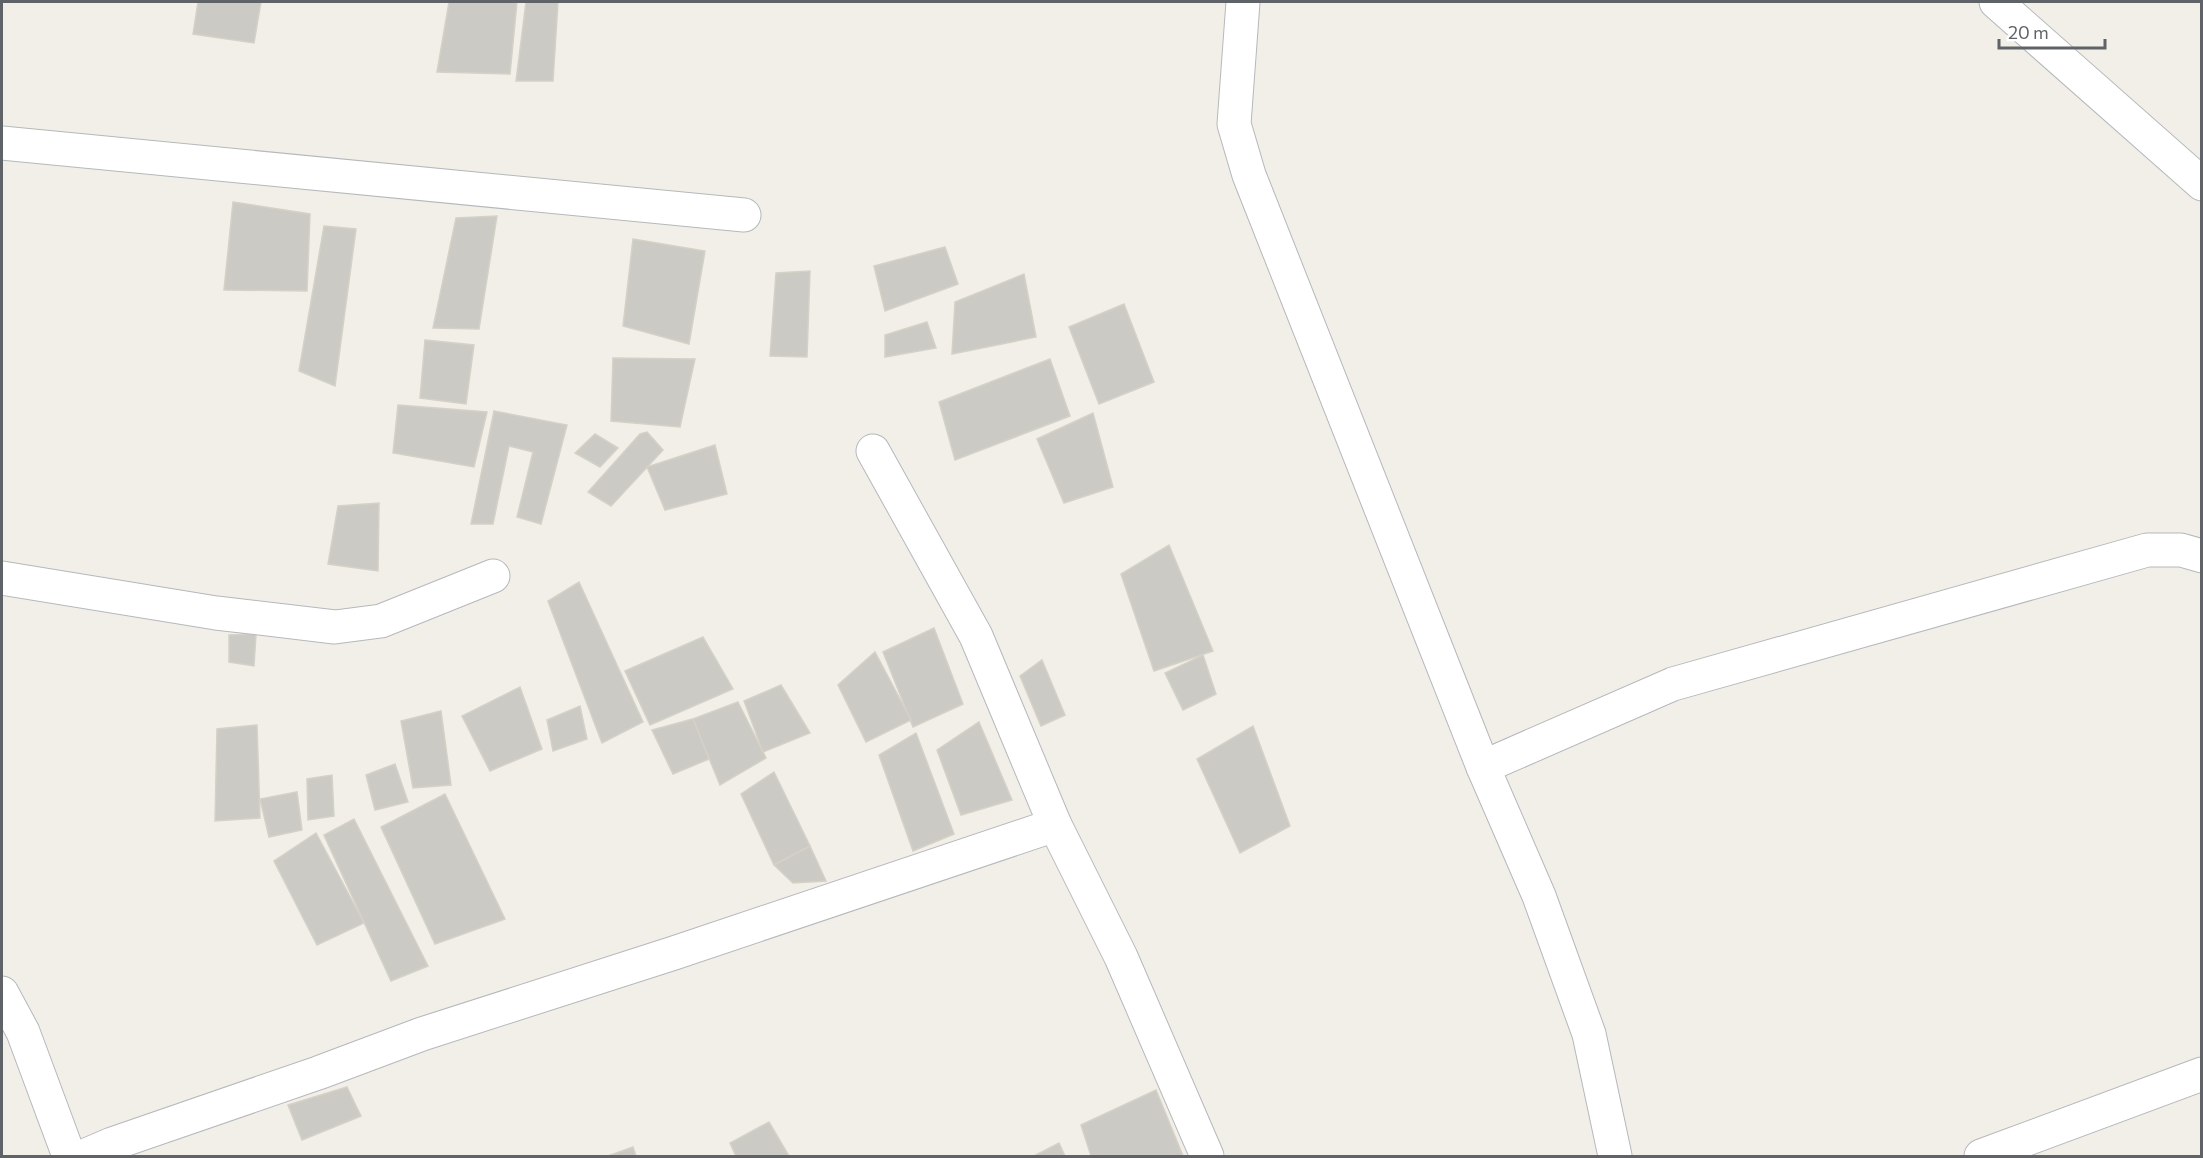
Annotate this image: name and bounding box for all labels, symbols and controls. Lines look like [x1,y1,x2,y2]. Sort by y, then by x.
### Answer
scale bar [1999,12,2106,50]
text: 20 m [2008,21,2049,43]

